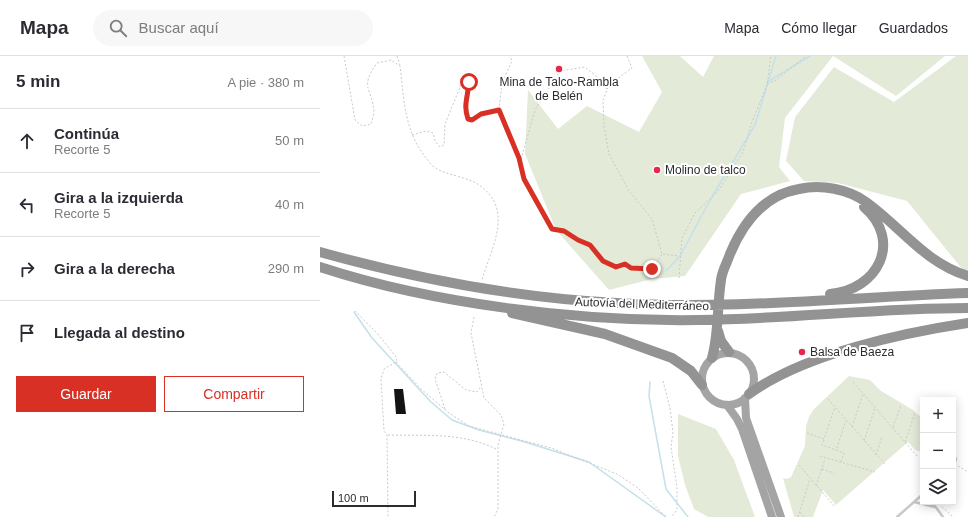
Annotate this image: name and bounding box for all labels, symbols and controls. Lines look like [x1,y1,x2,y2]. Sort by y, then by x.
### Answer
search box [93,10,373,46]
text: Mapa [20,17,69,38]
icon: search [107,17,129,39]
text: Buscar aquí [139,19,219,36]
text: Mapa [724,20,759,36]
text: Cómo llegar [781,20,857,36]
text: Guardados [879,20,948,36]
marker: Mina de Talco-Rambla de Belén [554,64,564,74]
text: 5 min [16,72,60,91]
route start [460,73,478,91]
text: A pie · 380 m [227,75,304,90]
place label: Mina de Talco-Rambla de Belén [499,75,619,103]
text: Continúa [54,125,119,142]
icon: ahead [16,130,38,152]
text: 50 m [275,133,304,148]
text: Recorte 5 [54,142,110,157]
place label: Molino de talco [665,163,746,177]
marker: Molino de talco [652,165,662,175]
text: Gira a la izquierda [54,189,183,206]
icon: left [16,194,38,216]
text: 40 m [275,197,304,212]
text: Recorte 5 [54,206,110,221]
icon: right [16,258,38,280]
text: Gira a la derecha [54,260,175,277]
route end [643,260,661,278]
text: 290 m [268,261,304,276]
street label: Autovía del Mediterráneo [575,295,710,313]
icon: arrive [16,322,38,344]
text: Llegada al destino [54,324,185,341]
place label: Balsa de Baeza [810,345,894,359]
marker: Balsa de Baeza [797,347,807,357]
button: Guardar [16,376,156,412]
button: Compartir [164,376,304,412]
map controls [920,397,956,505]
button: + [920,397,956,433]
button: − [920,433,956,469]
button: layers [920,469,956,505]
scale bar [332,489,416,508]
text: 100 m [338,492,369,504]

